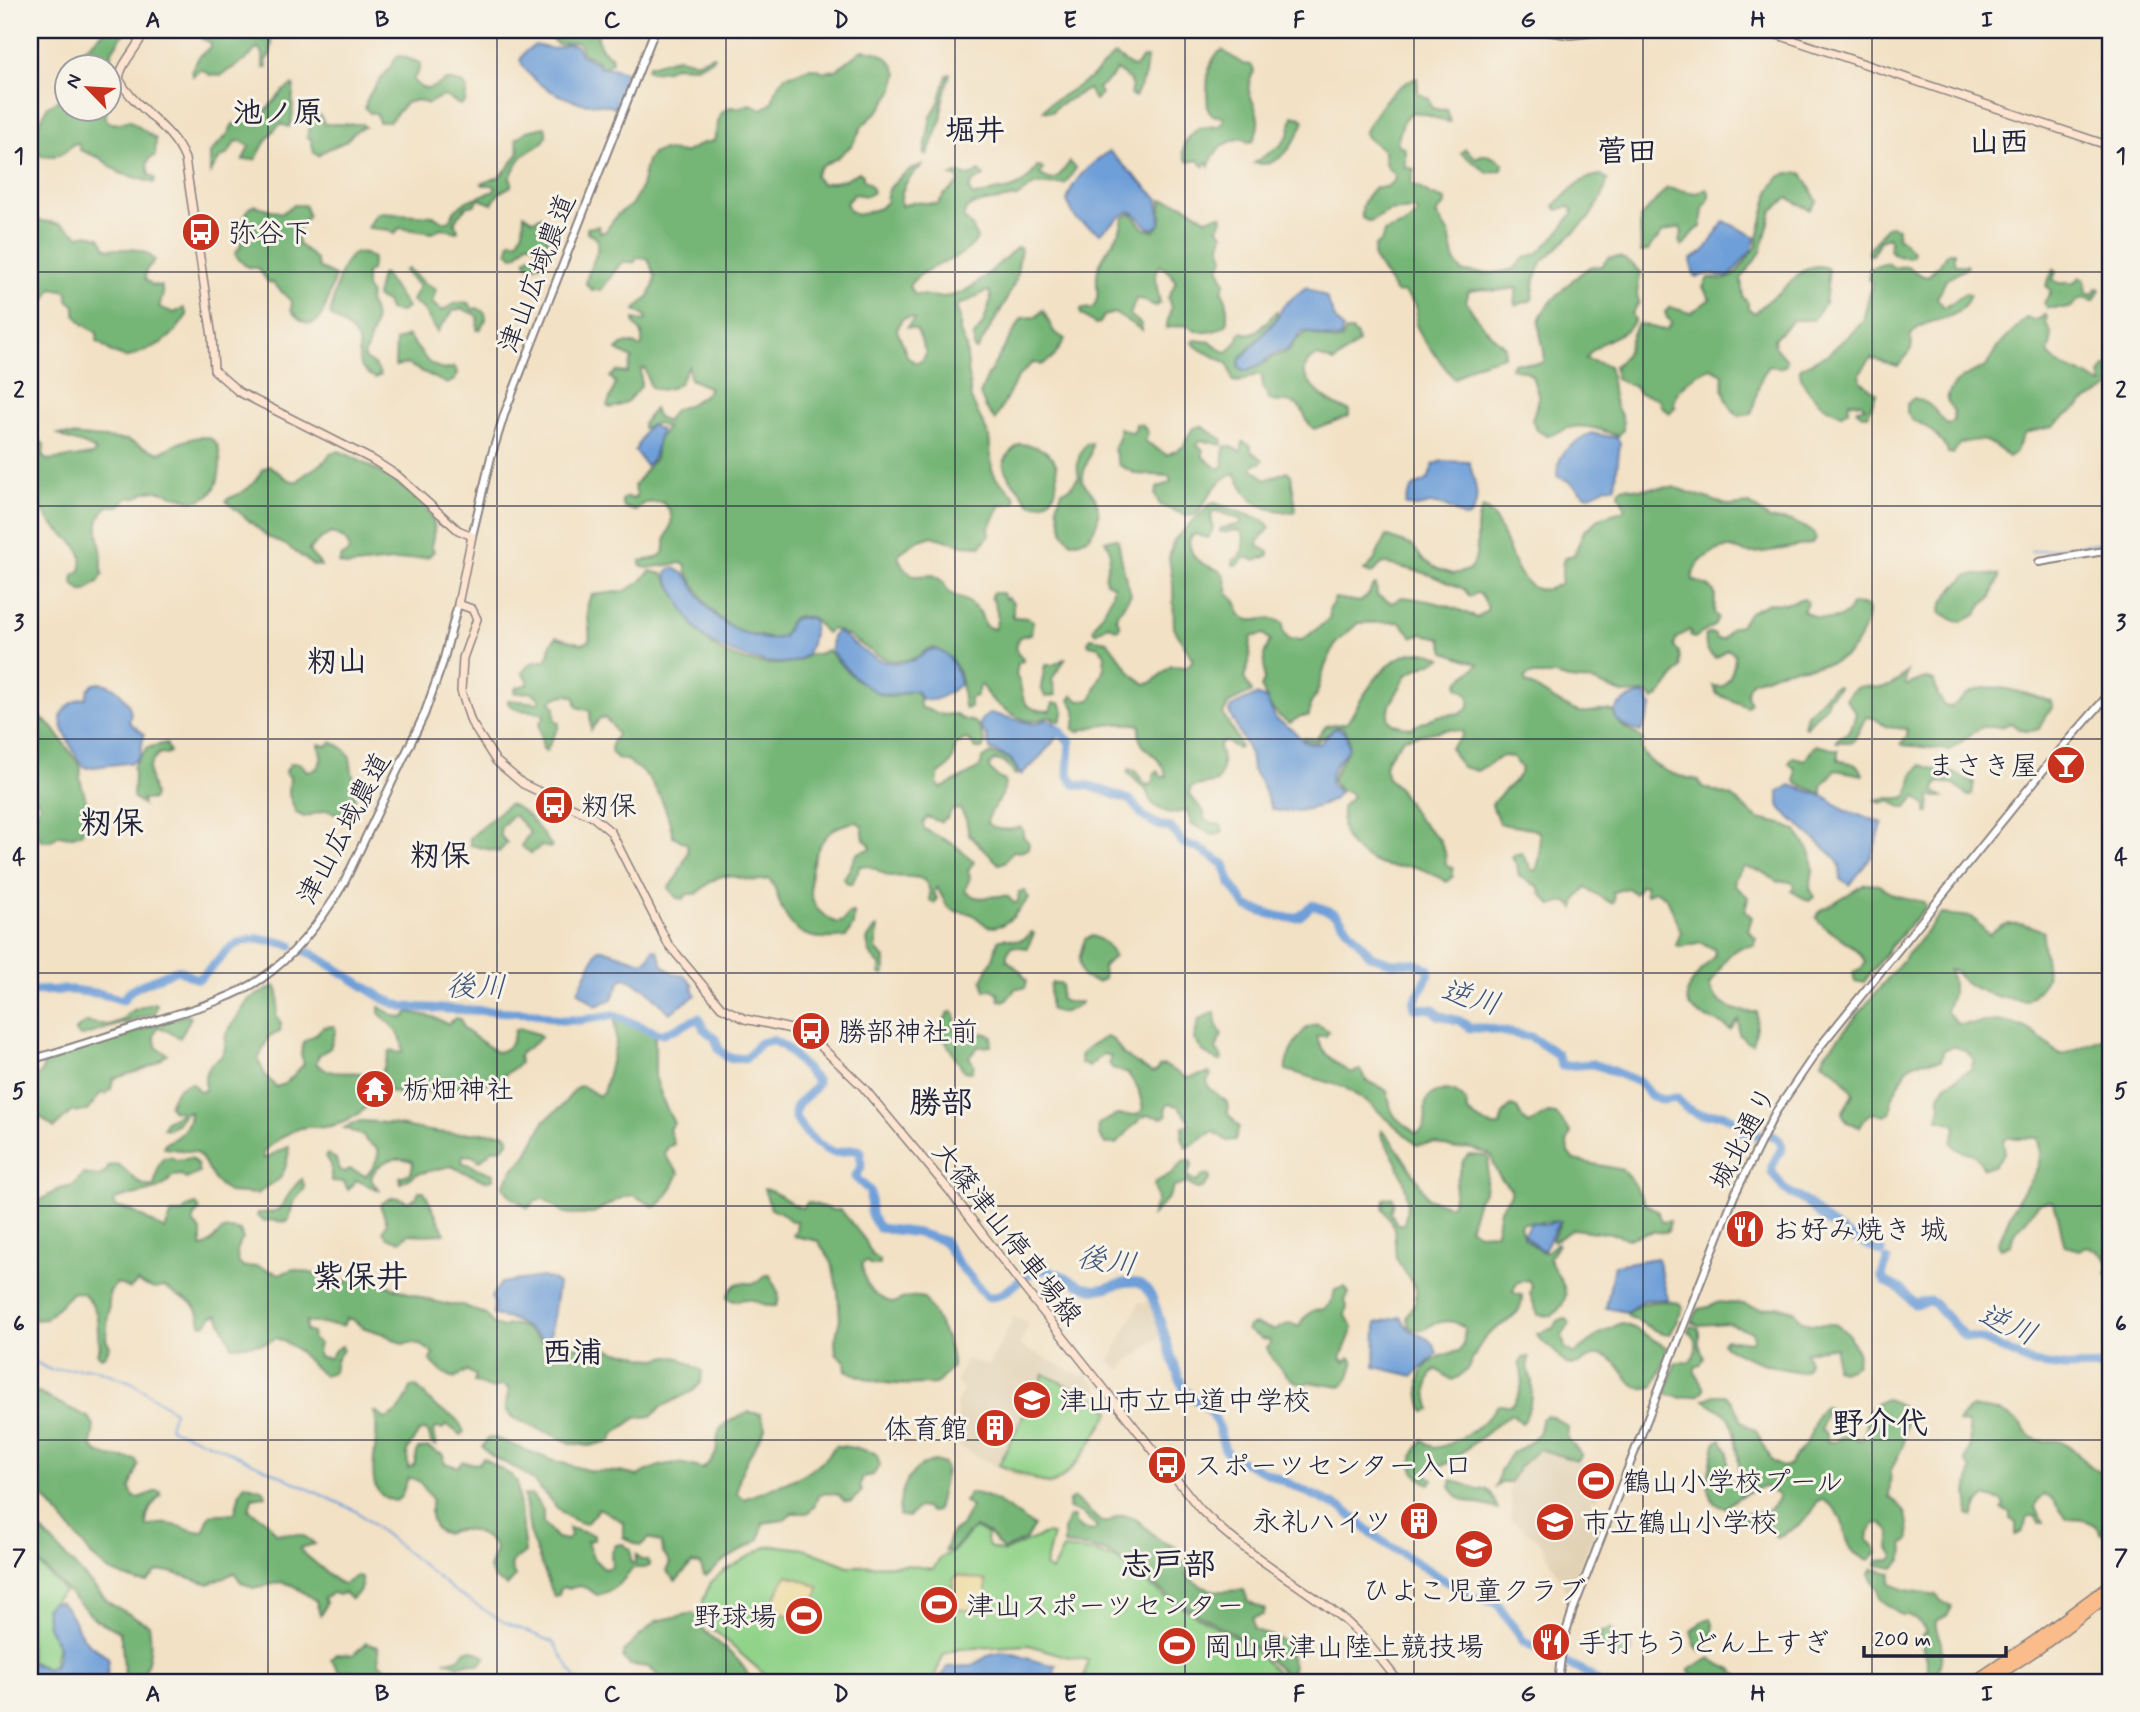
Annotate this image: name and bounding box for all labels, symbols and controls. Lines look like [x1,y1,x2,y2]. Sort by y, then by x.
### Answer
text: A [145,6,161,36]
text: B [375,6,390,36]
text: C [604,6,621,36]
text: D [833,6,849,36]
text: E [1063,6,1077,36]
text: F [1293,6,1305,36]
text: G [1520,6,1536,36]
text: H [1750,6,1766,36]
text: I [1981,6,1993,36]
north arrow [52,52,122,122]
text: N [60,70,88,92]
district label: 池ノ原 [233,94,323,133]
district label: 堀井 [945,112,1005,151]
district label: 山西 [1969,124,2029,163]
district label: 菅田 [1597,133,1657,172]
text: 1 [14,142,24,172]
text: 1 [2116,142,2126,172]
street label: 津山広域農道 [491,189,586,359]
bus stop icon: 弥谷下 [180,211,222,253]
place label: 弥谷下 [228,216,312,253]
text: 2 [13,376,25,406]
text: 2 [2115,376,2127,406]
text: 3 [14,609,25,639]
text: 3 [2116,609,2127,639]
district label: 籾山 [307,643,367,682]
bar icon: まさき屋 [2045,744,2087,786]
street label: 津山広域農道 [289,746,401,912]
place label: まさき屋 [1927,749,2039,786]
bus stop icon: 籾保 [533,784,575,826]
place label: 籾保 [581,789,637,826]
district label: 籾保 [80,803,144,845]
district label: 籾保 [410,837,470,876]
text: 4 [12,843,26,873]
text: 4 [2114,843,2128,873]
water label: 後川 [445,967,507,1008]
water label: 逆川 [1436,971,1505,1025]
bus stop icon: 勝部神社前 [790,1010,832,1052]
place label: 勝部神社前 [838,1015,978,1052]
temple icon: 栃畑神社 [354,1068,396,1110]
place label: 栃畑神社 [402,1073,514,1110]
text: 5 [12,1077,26,1107]
text: 5 [2114,1077,2128,1107]
street label: 城北通り [1702,1080,1787,1196]
district label: 勝部 [909,1083,973,1125]
street label: 大篠津山停車場線 [922,1135,1090,1334]
restaurant icon: お好み焼き 城 [1724,1208,1766,1250]
place label: お好み焼き 城 [1772,1213,1948,1250]
water label: 後川 [1074,1238,1139,1285]
district label: 紫保井 [312,1257,408,1299]
water label: 逆川 [1972,1295,2043,1355]
text: 6 [13,1310,25,1340]
text: 6 [2115,1310,2127,1340]
district label: 西浦 [542,1334,602,1373]
school or university icon: 津山市立中道中学校 [1011,1379,1053,1421]
place label: 津山市立中道中学校 [1059,1384,1311,1421]
district label: 野介代 [1832,1404,1928,1446]
building icon: 体育館 [974,1407,1016,1449]
place label: 体育館 [884,1412,968,1449]
bus stop icon: スポーツセンター入口 [1146,1444,1188,1486]
place label: スポーツセンター入口 [1194,1449,1472,1486]
sports icon: 鶴山小学校プール [1575,1460,1617,1502]
place label: 鶴山小学校プール [1623,1465,1844,1502]
building icon: 永礼ハイツ [1398,1500,1440,1542]
school or university icon: 市立鶴山小学校 [1534,1501,1576,1543]
place label: 永礼ハイツ [1252,1505,1392,1542]
place label: 市立鶴山小学校 [1582,1506,1778,1543]
school or university icon: ひよこ児童クラブ [1453,1528,1495,1570]
text: 7 [12,1544,26,1574]
text: 7 [2114,1544,2128,1574]
district label: 志戸部 [1120,1545,1216,1587]
place label: ひよこ児童クラブ [1362,1574,1586,1611]
sports icon: 津山スポーツセンター [918,1584,960,1626]
place label: 津山スポーツセンター [966,1589,1244,1626]
sports icon: 野球場 [783,1595,825,1637]
place label: 野球場 [693,1600,777,1637]
scale bar [1864,1614,2005,1658]
restaurant icon: 手打ちうどん上すぎ [1530,1621,1572,1663]
sports icon: 岡山県津山陸上競技場 [1156,1625,1198,1667]
place label: 手打ちうどん上すぎ [1578,1626,1831,1663]
text: 200 m [1874,1626,1931,1654]
place label: 岡山県津山陸上競技場 [1204,1630,1484,1667]
text: A [145,1680,161,1710]
text: B [375,1680,390,1710]
text: C [604,1680,621,1710]
text: D [833,1680,849,1710]
text: E [1063,1680,1077,1710]
text: F [1293,1680,1305,1710]
text: G [1520,1680,1536,1710]
text: H [1750,1680,1766,1710]
text: I [1981,1680,1993,1710]

